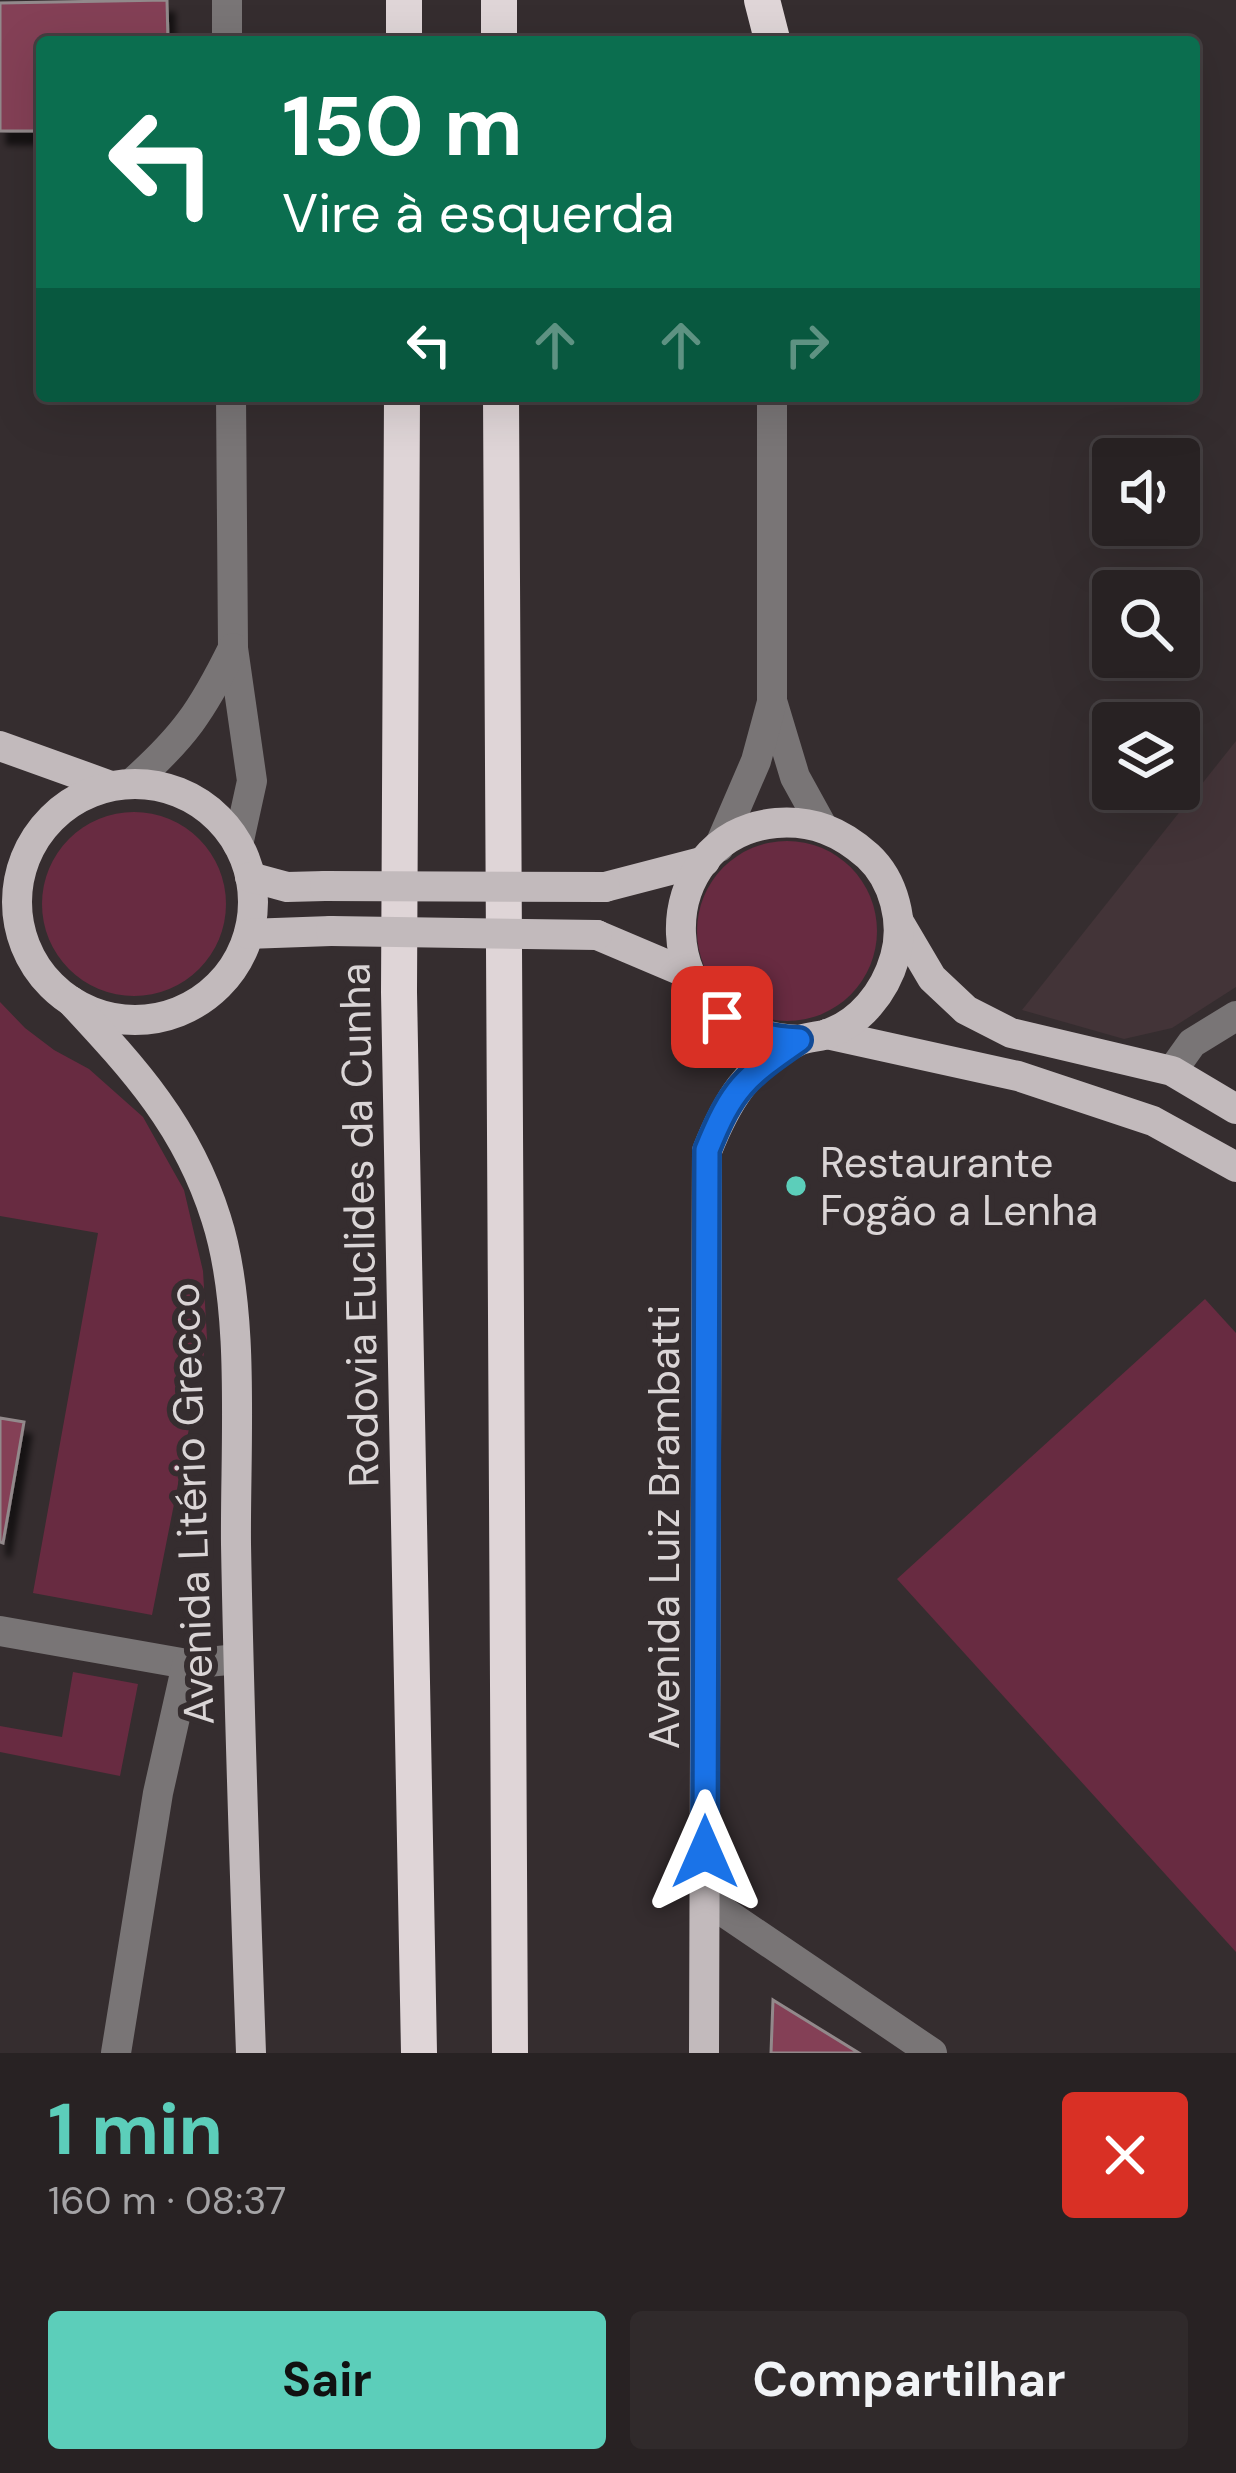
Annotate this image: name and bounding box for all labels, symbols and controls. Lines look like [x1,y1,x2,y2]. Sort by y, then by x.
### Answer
text: 150 m [282,72,523,181]
icon: left [84,84,240,240]
text: Vire à esquerda [282,178,674,249]
icon: left [396,312,462,378]
icon: ahead [522,312,588,378]
icon: ahead [648,312,714,378]
icon: right [774,312,840,378]
map controls [1092,438,1200,810]
button: sound [1092,438,1200,546]
button: search [1092,570,1200,678]
button: layers [1092,702,1200,810]
street label: Rodovia Euclides da Cunha [327,962,392,1488]
pin [671,966,773,1068]
icon: arrive [689,984,755,1050]
place label: Restaurante Fogão a Lenha [820,1135,1098,1238]
marker: Restaurante Fogão a Lenha [783,1173,809,1199]
street label: Avenida Litério Grecco [156,1282,227,1726]
street label: Avenida Luiz Brambatti [637,1305,692,1749]
position arrow [642,1789,768,1915]
text: 1 min [48,2083,223,2176]
button: close [1062,2092,1188,2218]
text: 160 m · 08:37 [48,2175,286,2226]
button: Sair [48,2311,606,2449]
button: Compartilhar [630,2311,1188,2449]

